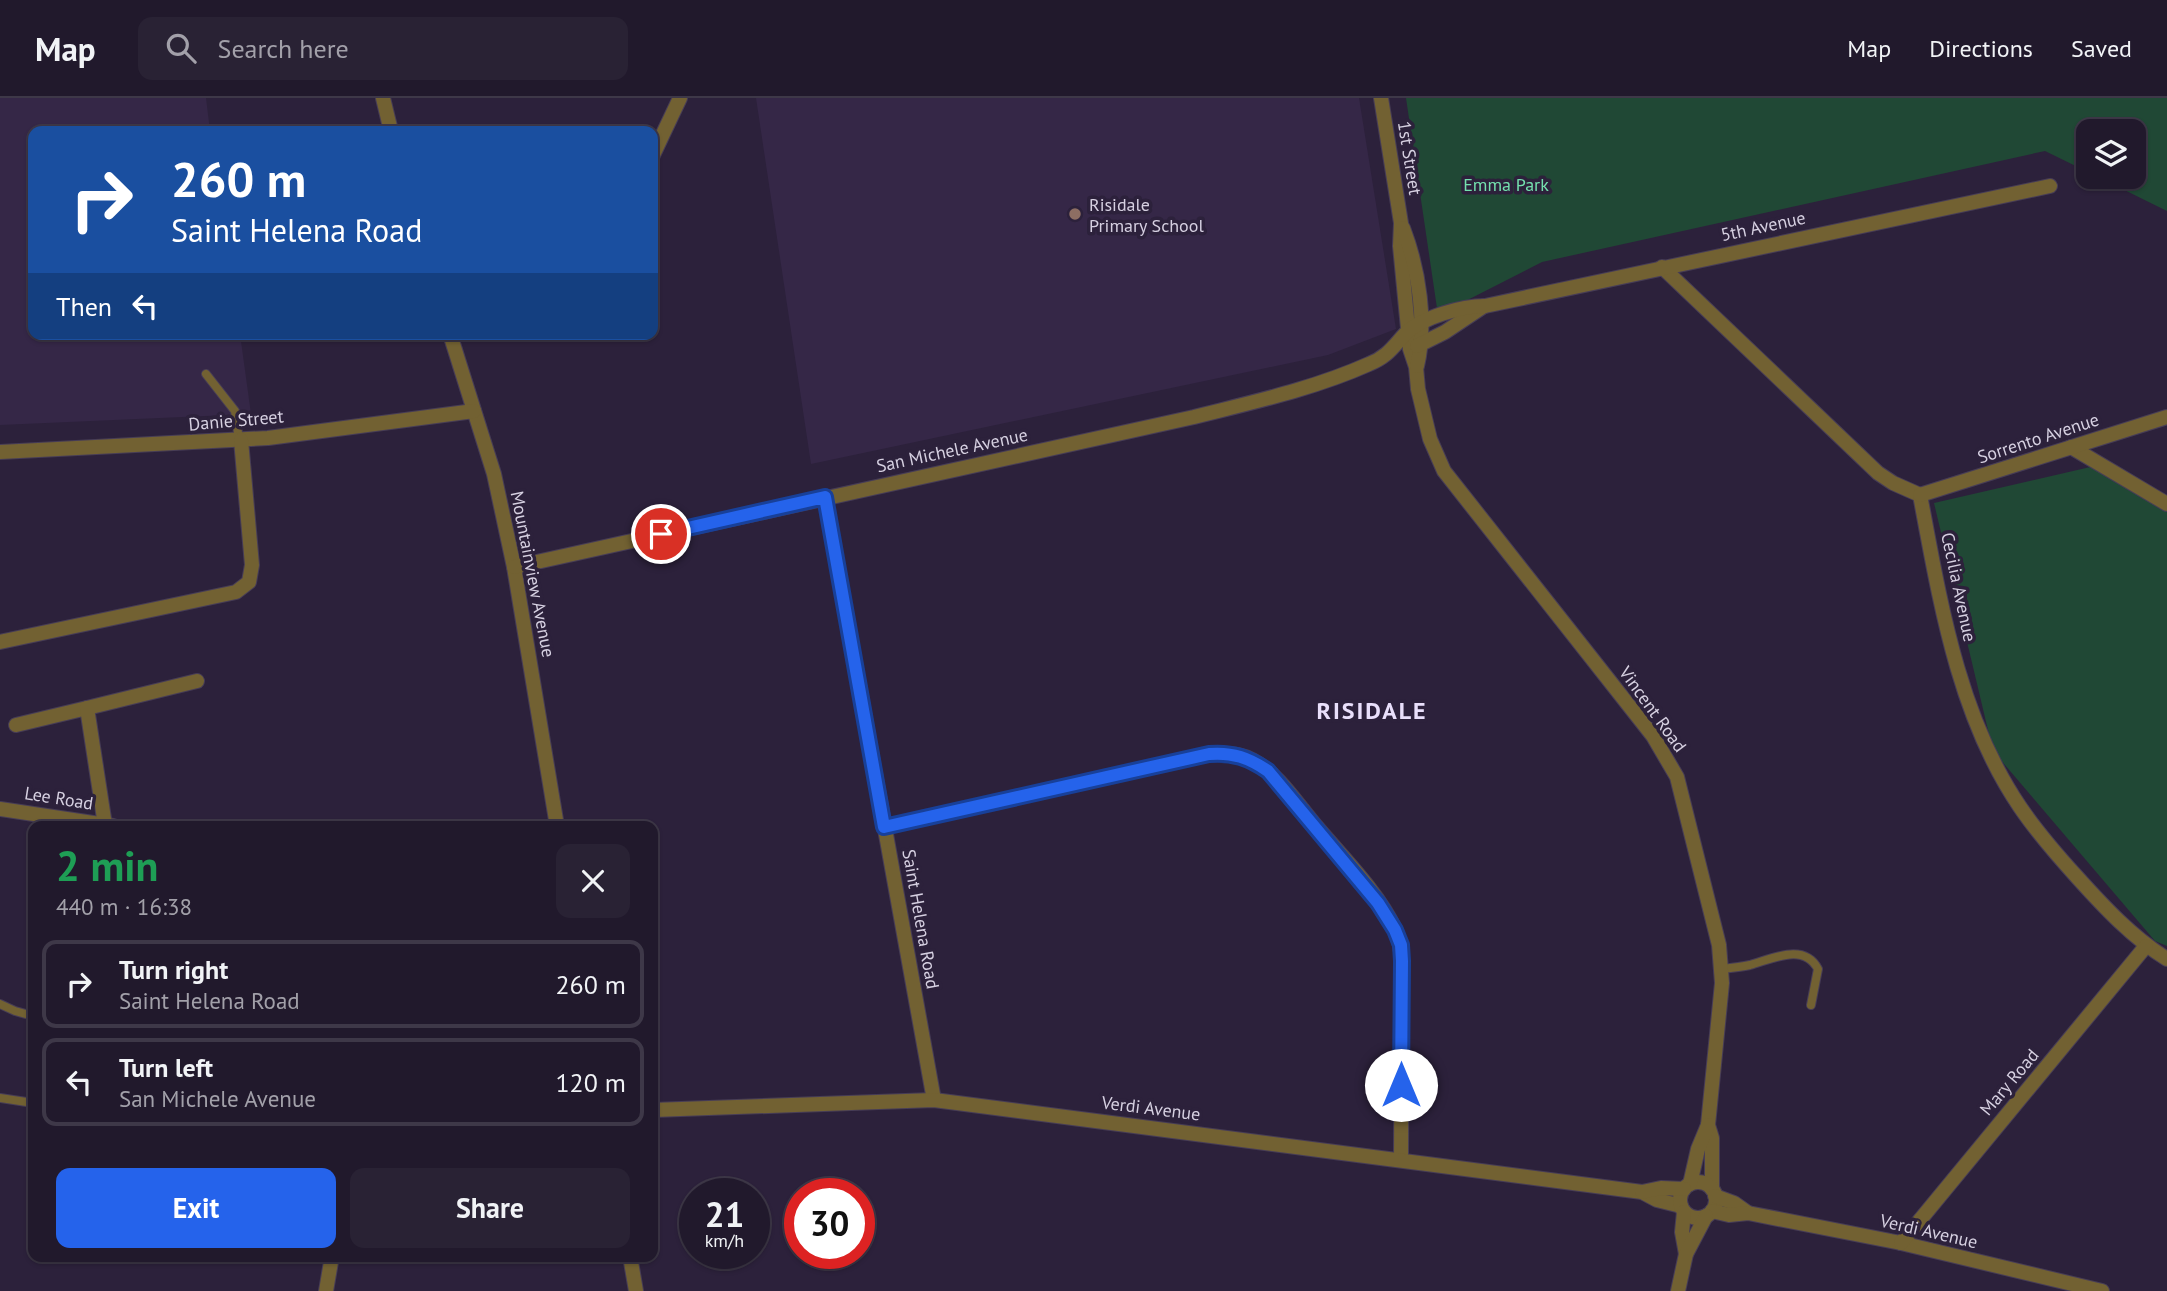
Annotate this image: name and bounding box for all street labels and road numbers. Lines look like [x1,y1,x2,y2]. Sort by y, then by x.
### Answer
street label: 1st Street [1393,120,1427,196]
street label: 5th Avenue [1718,206,1808,246]
street label: Danie Street [188,404,284,436]
street label: Sorrento Avenue [1974,408,2102,468]
street label: San Michele Avenue [874,423,1030,477]
street label: Mountainview Avenue [506,489,560,659]
street label: Cecilia Avenue [1936,530,1982,644]
street label: Vincent Road [1614,661,1692,756]
street label: Lee Road [23,781,95,815]
street label: Saint Helena Road [897,847,945,991]
street label: Mary Road [1974,1044,2044,1120]
street label: Verdi Avenue [1099,1090,1202,1125]
street label: Verdi Avenue [1877,1208,1980,1253]

